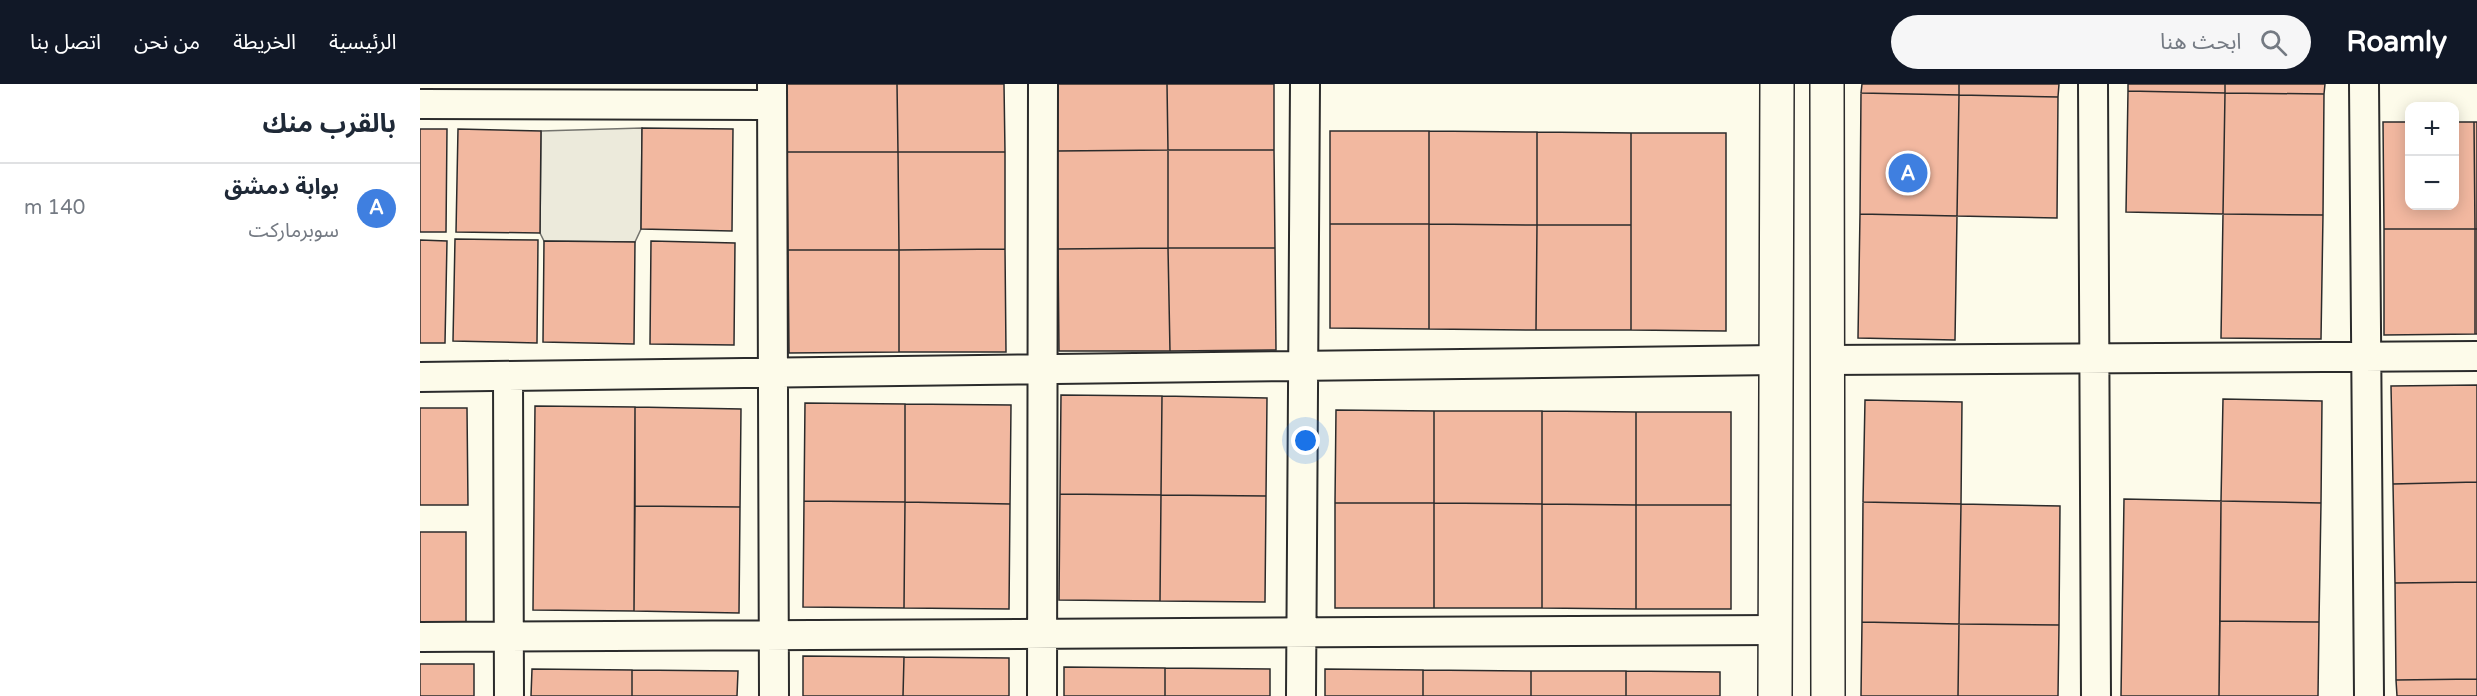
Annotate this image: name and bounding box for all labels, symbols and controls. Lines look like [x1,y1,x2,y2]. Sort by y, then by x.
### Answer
search box [1891,15,2311,69]
text: Roamly [2347,25,2447,59]
icon: search [2257,26,2290,59]
text: ابحث هنا [2160,29,2242,55]
text: اتصل بنا [30,30,101,55]
text: من نحن [134,30,200,55]
text: الخريطة [233,30,296,55]
text: الرئيسية [329,30,397,55]
map controls [2405,102,2459,210]
button: + [2405,102,2459,156]
text: بالقرب منك [262,108,396,139]
pin: A [1888,150,1928,196]
button: − [2405,156,2459,210]
text: بوابة دمشق [224,174,339,200]
text: 140 m [24,196,85,220]
text: A [369,196,384,220]
text: سوبرماركت [248,219,339,243]
your location [1291,426,1320,455]

